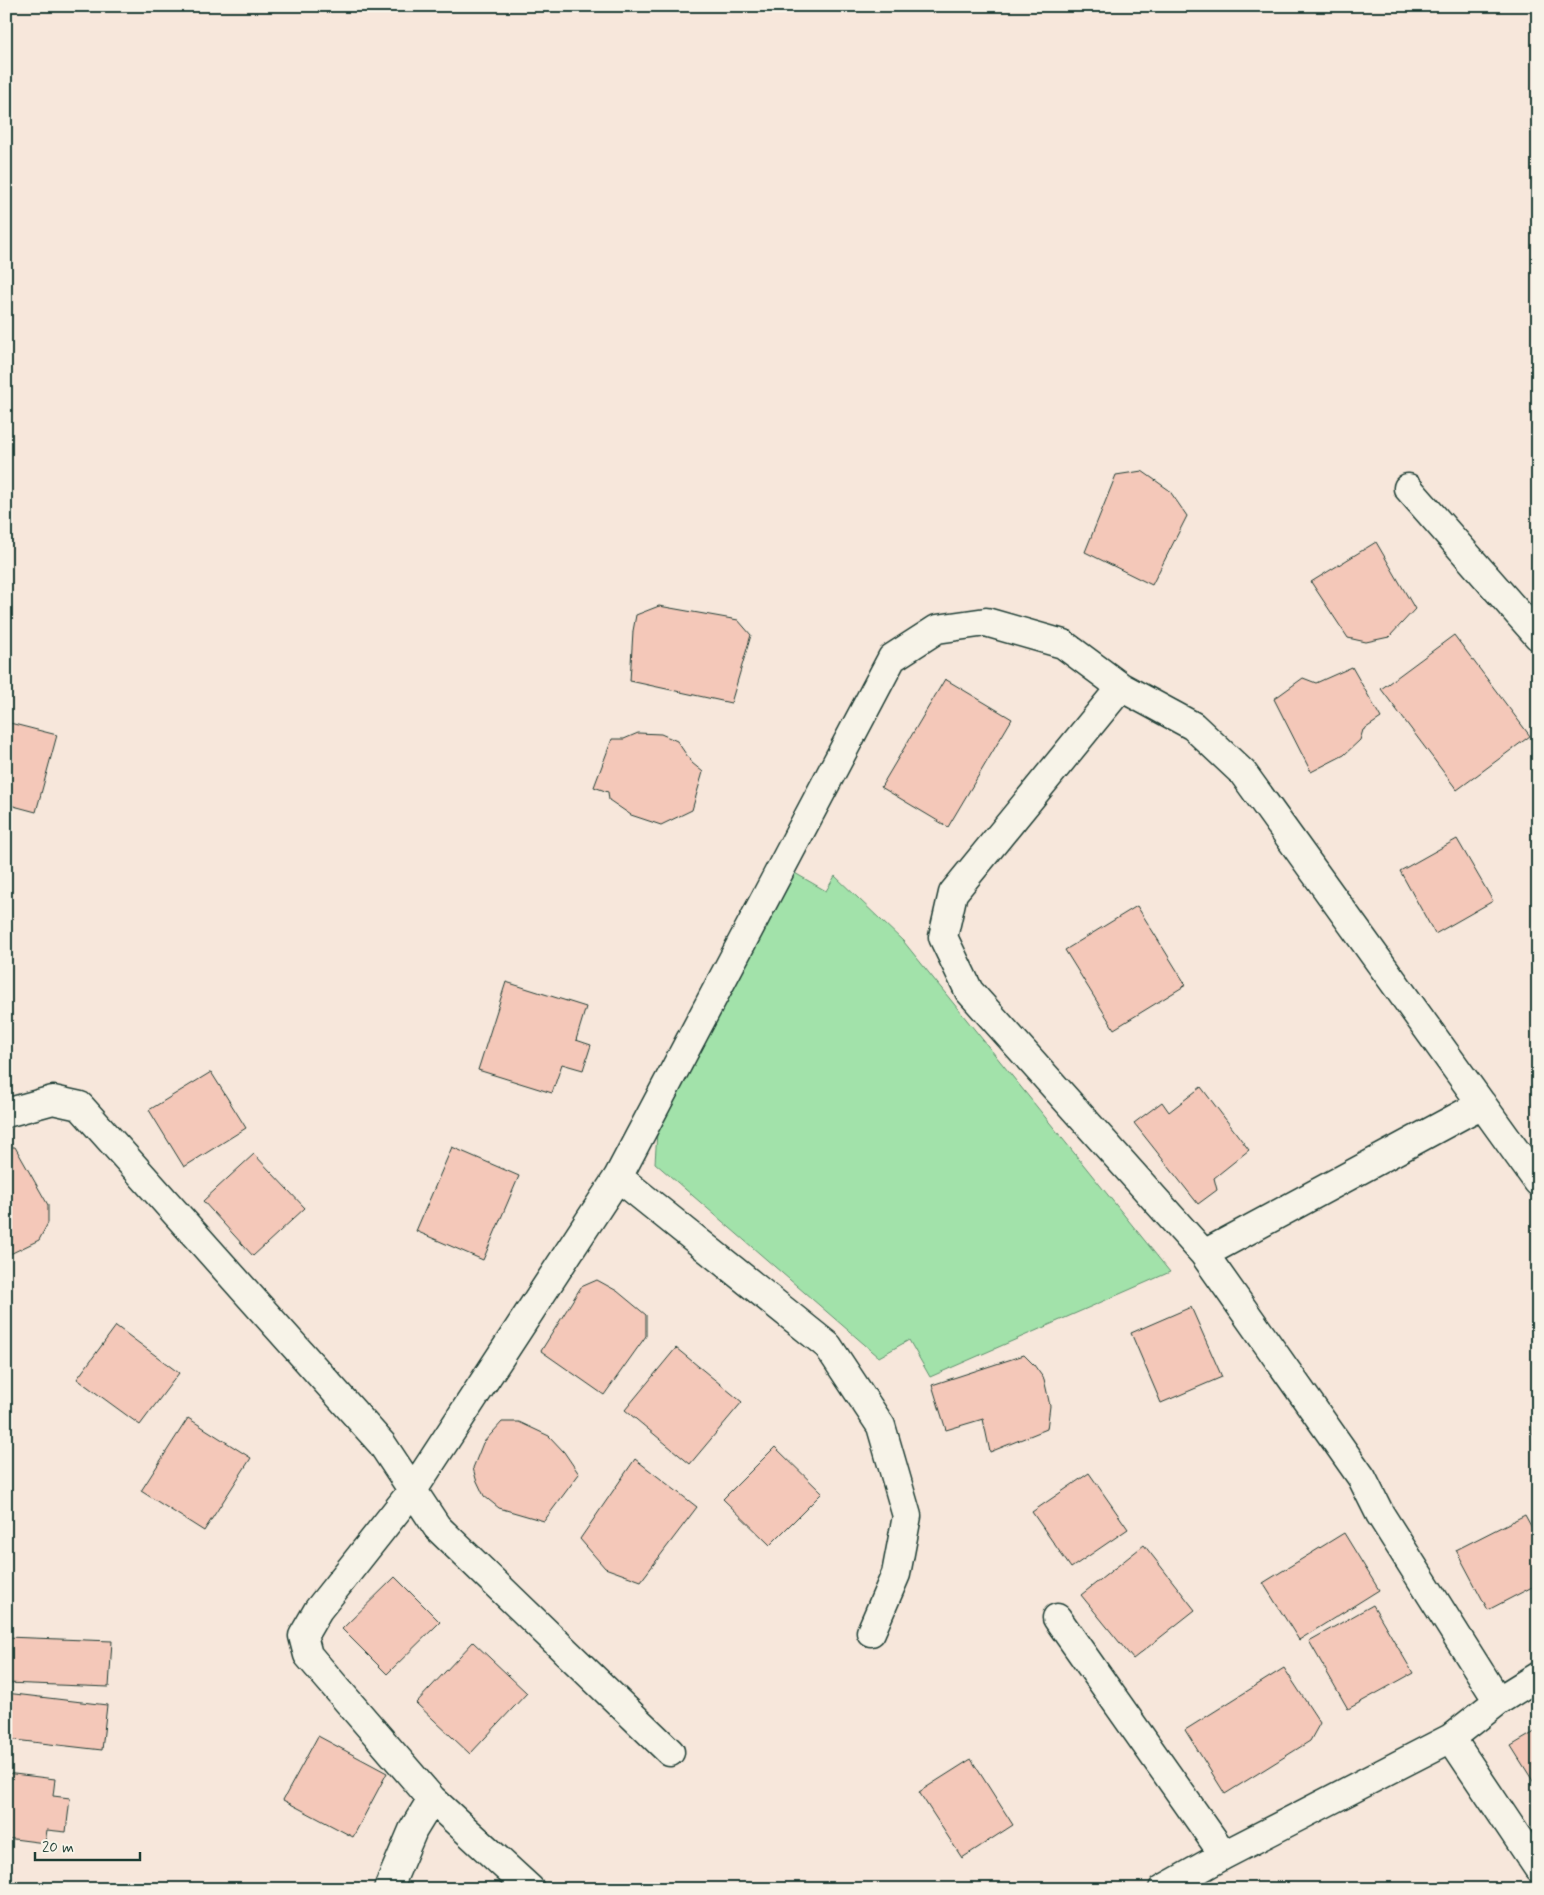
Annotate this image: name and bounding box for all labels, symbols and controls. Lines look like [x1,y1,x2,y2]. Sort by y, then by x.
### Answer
scale bar [35,1830,140,1862]
text: 20 m [42,1838,74,1858]

